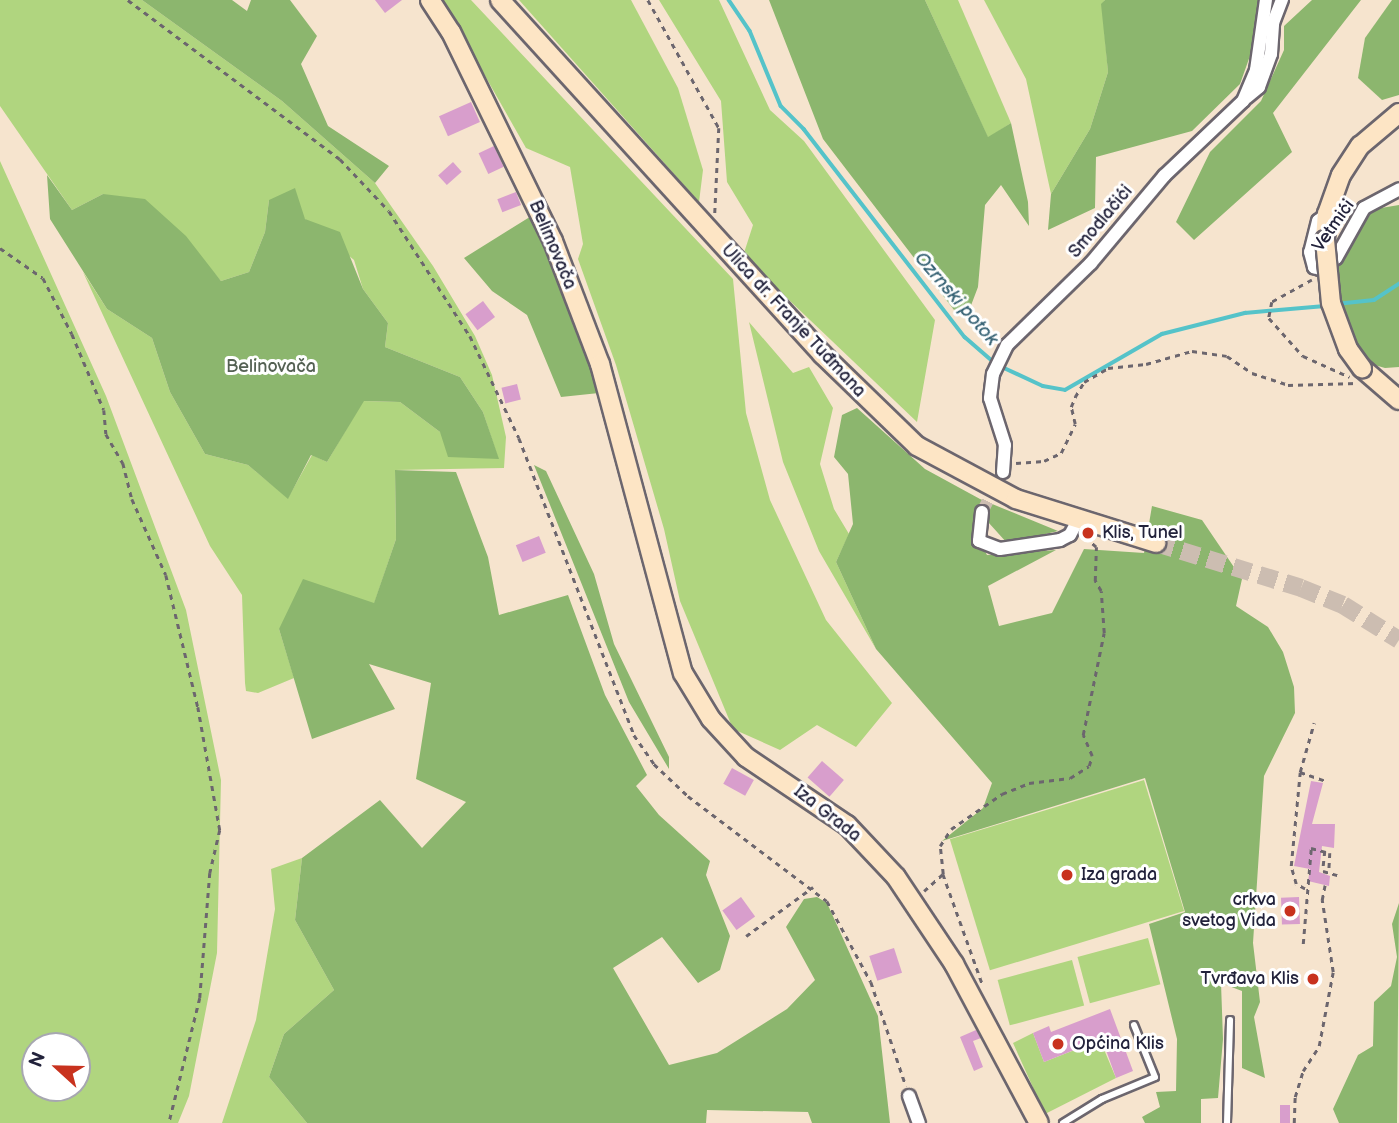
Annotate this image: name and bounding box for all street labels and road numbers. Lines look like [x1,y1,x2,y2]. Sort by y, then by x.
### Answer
street label: Smodlačići [1064,181,1138,263]
street label: Vetmići [1308,196,1360,256]
street label: Belimovača [524,197,580,293]
street label: Ulica dr. Franje Tuđmana [716,240,870,402]
street label: Iza Grada [789,781,865,847]

